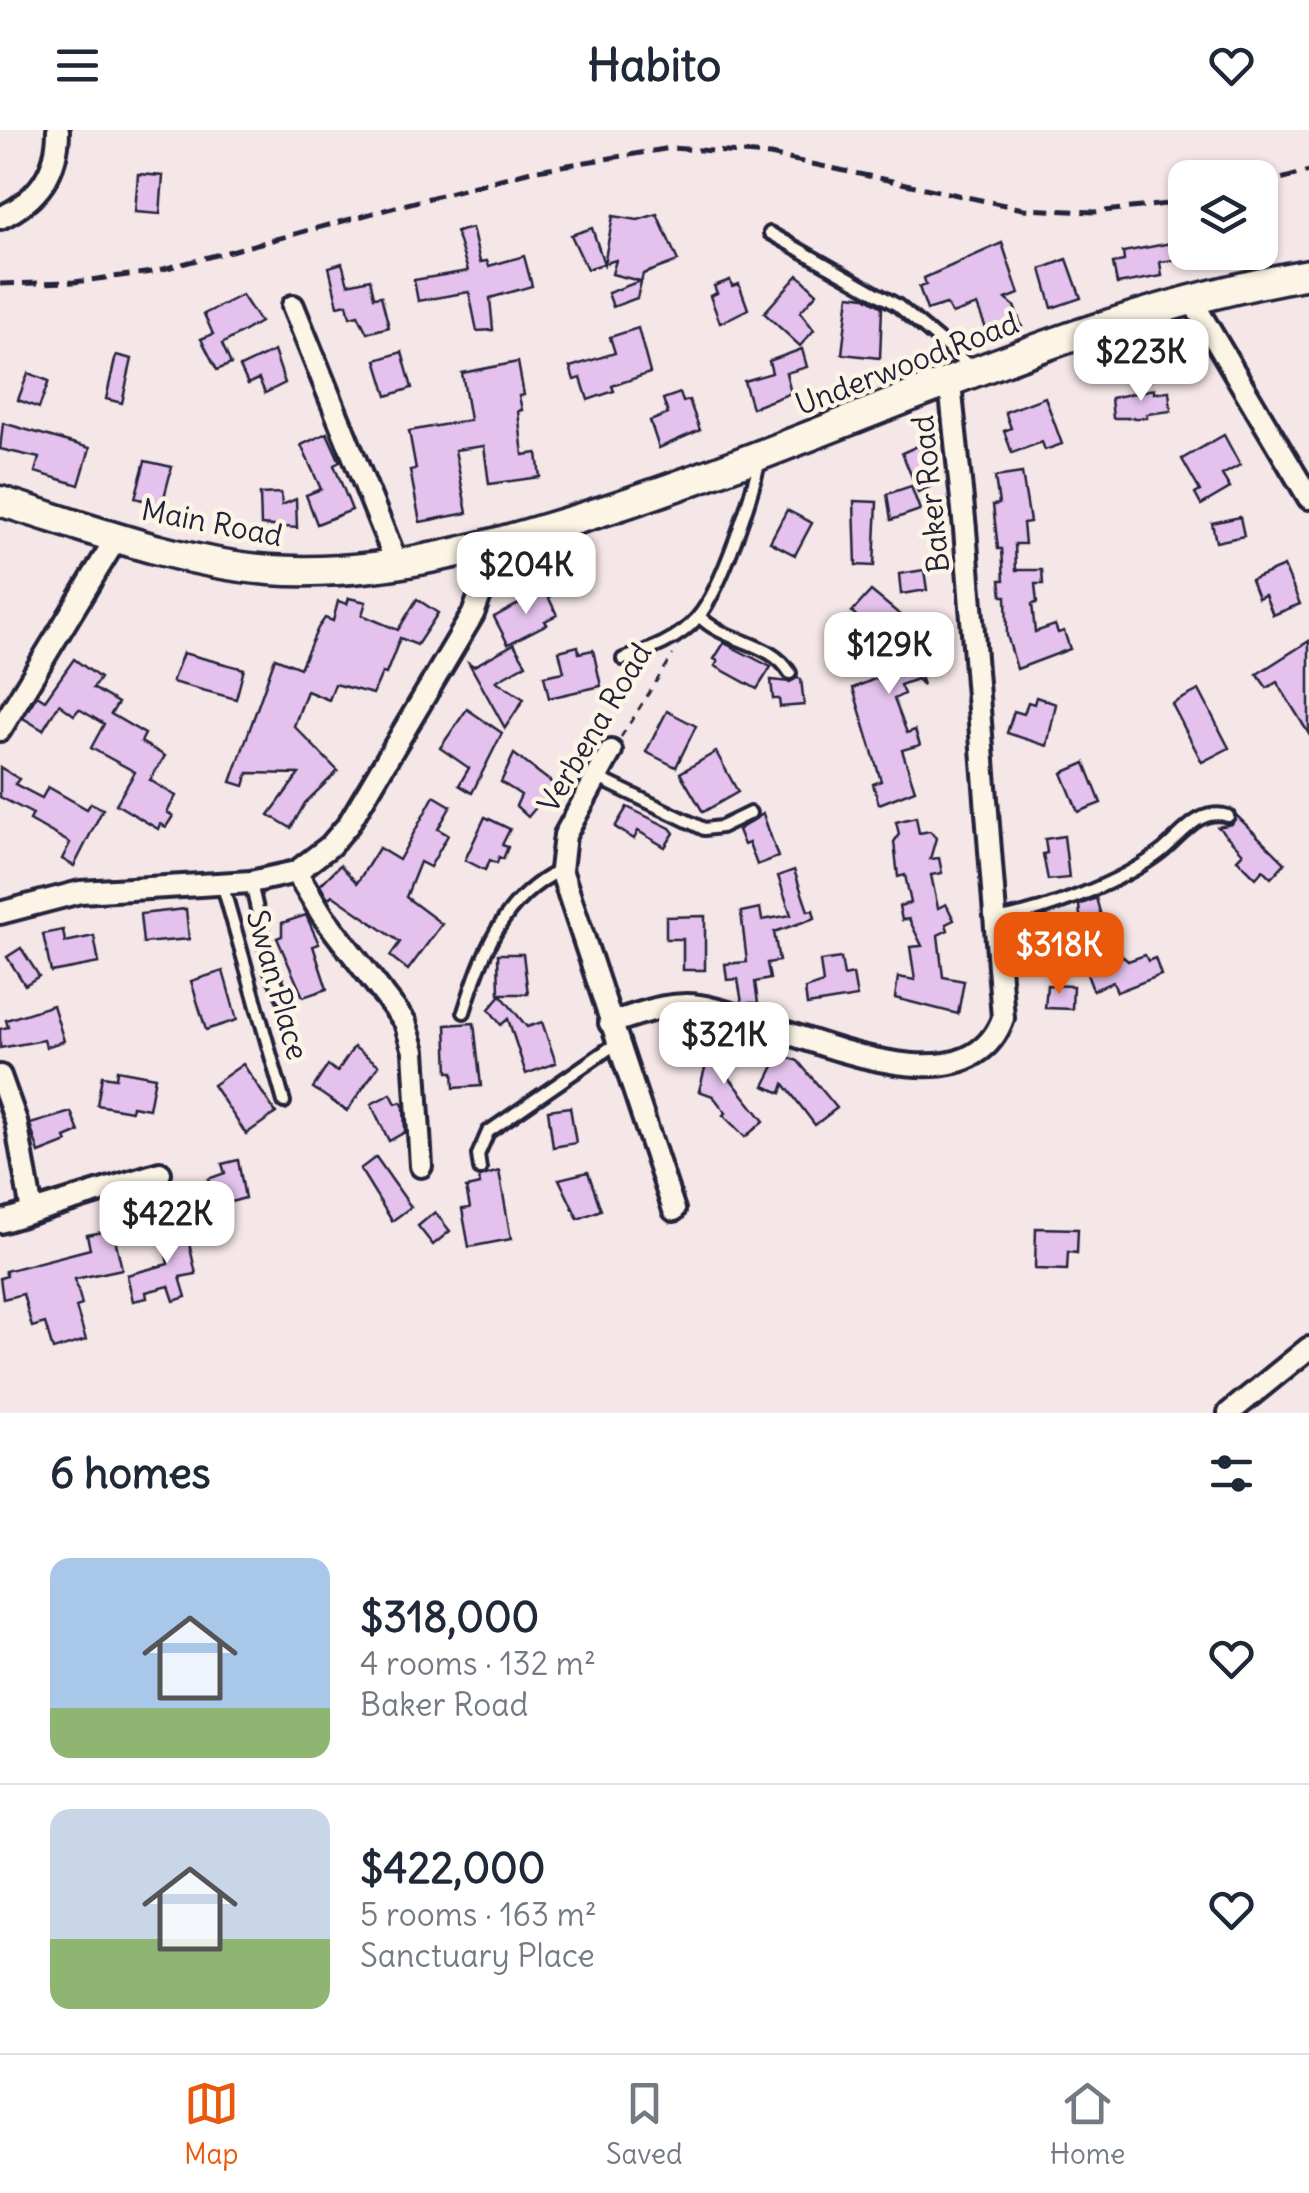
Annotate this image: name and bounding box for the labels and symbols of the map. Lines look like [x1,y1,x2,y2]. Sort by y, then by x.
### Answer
street label: Underwood Road [790,303,1024,423]
pin: $223K [1071,319,1211,404]
street label: Baker Road [903,414,957,575]
street label: Main Road [138,490,286,554]
pin: $204K [456,532,596,617]
pin: $129K [819,612,959,697]
street label: Verbena Road [529,636,660,819]
street label: Swan Place [238,905,317,1064]
pin: $318K [989,912,1129,997]
pin: $321K [654,1002,794,1087]
pin: $422K [97,1181,237,1266]

